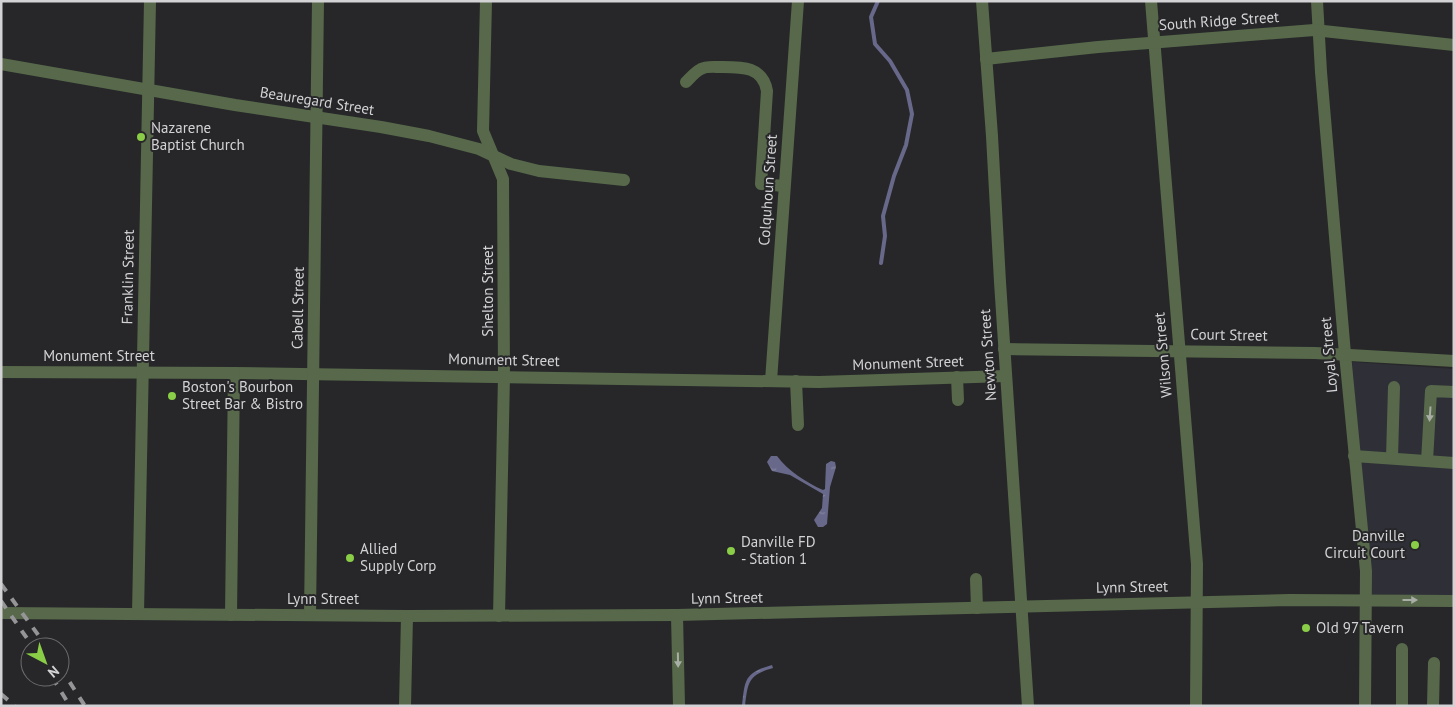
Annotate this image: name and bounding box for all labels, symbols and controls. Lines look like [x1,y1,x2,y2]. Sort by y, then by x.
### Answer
street label: South Ridge Street [1158,7,1280,34]
street label: Beauregard Street [259,82,376,119]
place label: Nazarene Baptist Church [151,118,245,154]
marker: Nazarene Baptist Church [135,131,147,143]
street label: Colquhoun Street [754,134,781,246]
street label: Franklin Street [117,230,138,324]
street label: Shelton Street [478,245,497,337]
street label: Cabell Street [287,267,308,349]
street label: Newton Street [975,308,1000,402]
street label: Wilson Street [1149,312,1176,399]
street label: Loyal Street [1316,316,1341,394]
street label: Court Street [1190,324,1268,345]
street label: Monument Street [43,346,155,365]
street label: Monument Street [448,349,560,370]
street label: Monument Street [852,351,964,374]
place label: Boston's Bourbon Street Bar & Bistro [182,377,303,413]
marker: Boston's Bourbon Street Bar & Bistro [166,390,178,402]
one-way arrow [1425,407,1433,423]
place label: Danville Circuit Court [1325,526,1405,562]
place label: Danville FD - Station 1 [741,532,816,568]
place label: Allied Supply Corp [360,539,436,575]
marker: Danville Circuit Court [1409,539,1421,551]
marker: Danville FD - Station 1 [725,545,737,557]
marker: Allied Supply Corp [344,552,356,564]
street label: Lynn Street [1096,576,1168,597]
street label: Lynn Street [691,587,763,608]
street label: Lynn Street [287,589,359,608]
one-way arrow [1402,596,1418,604]
place label: Old 97 Tavern [1316,618,1404,637]
marker: Old 97 Tavern [1300,622,1312,634]
north arrow [20,637,70,687]
one-way arrow [674,653,682,669]
text: N [44,662,63,682]

